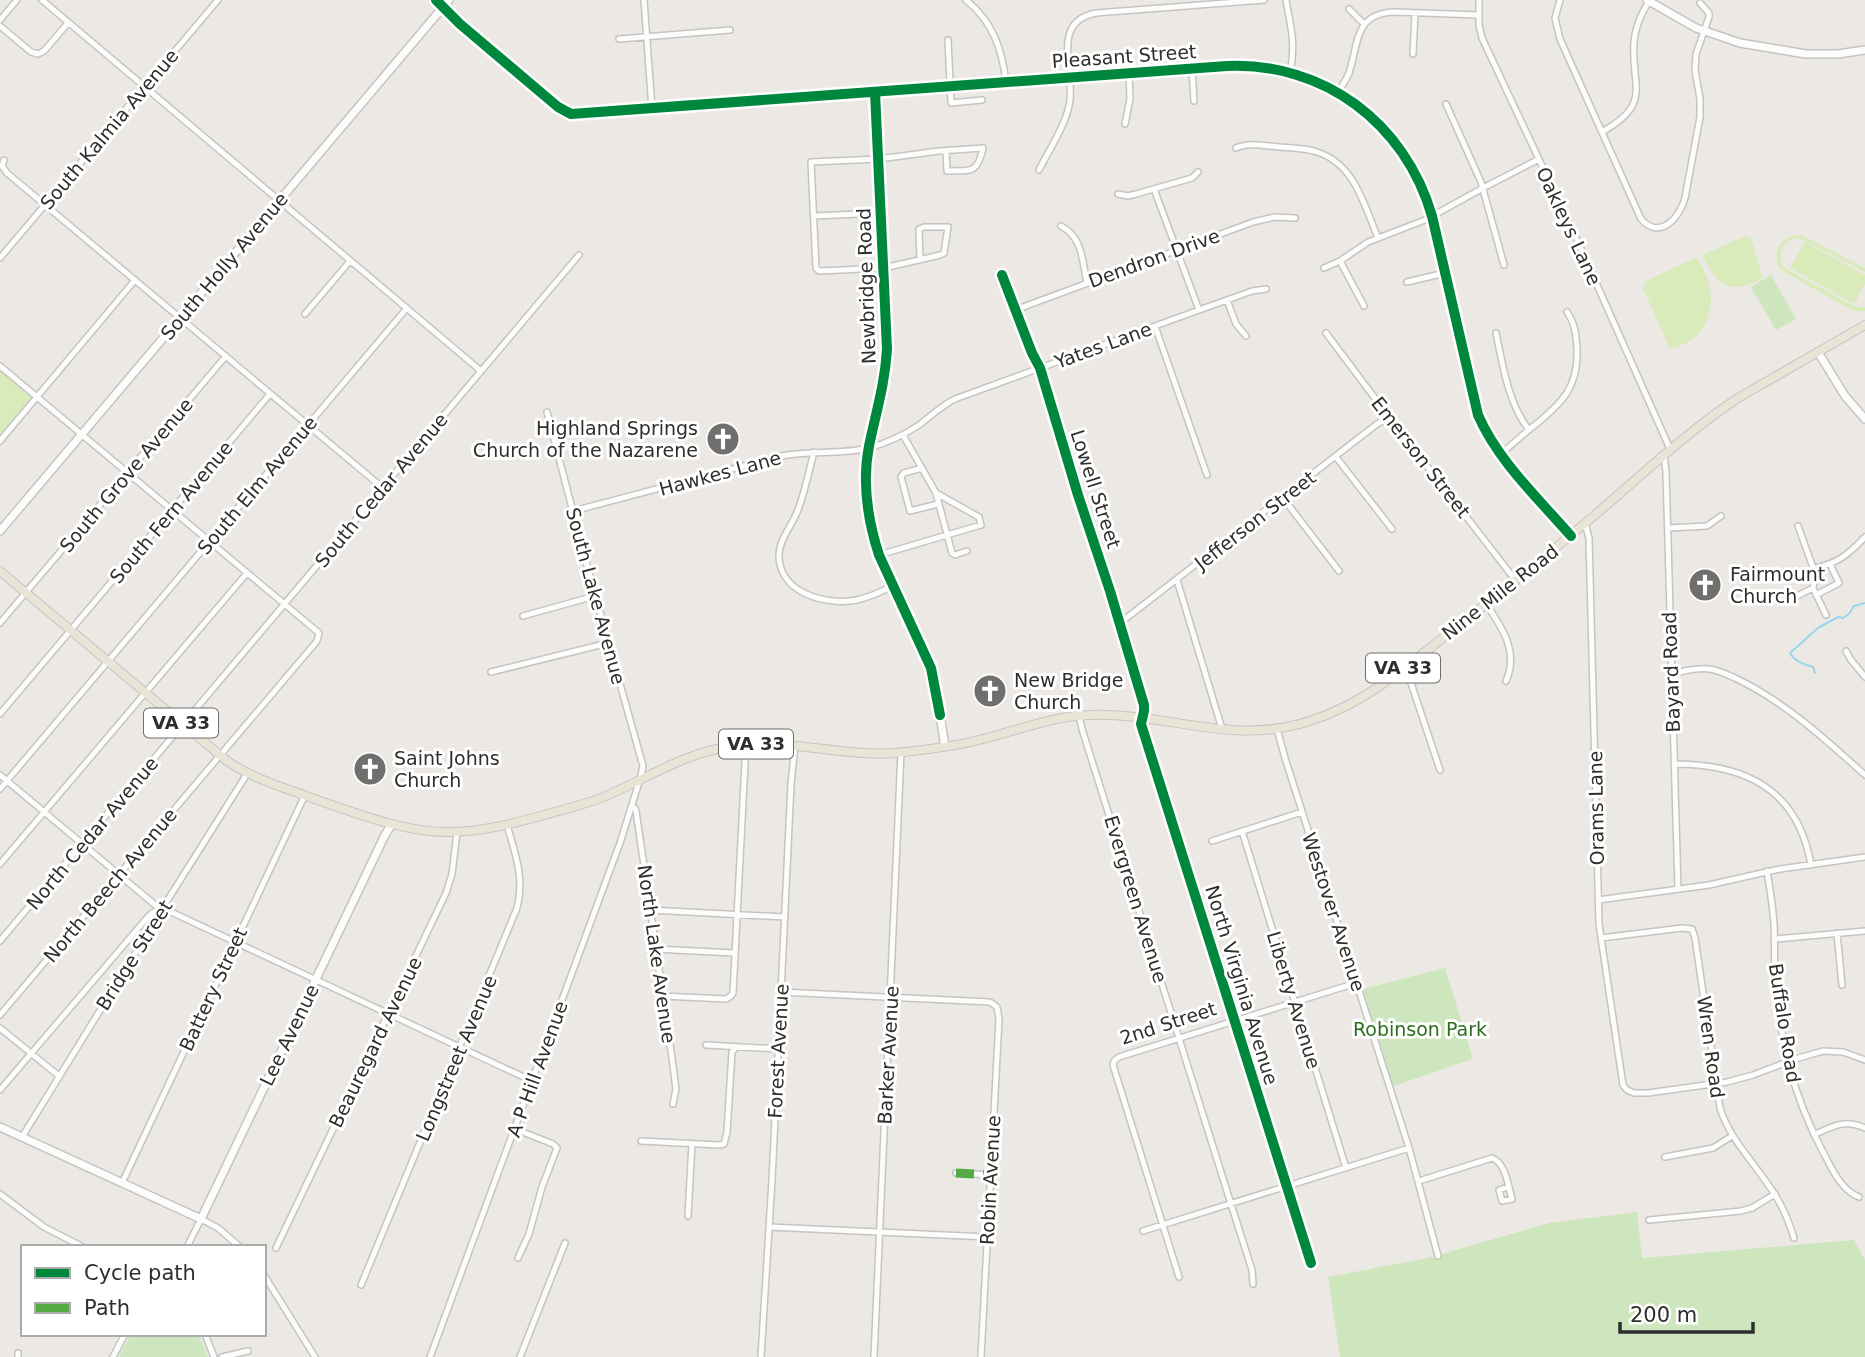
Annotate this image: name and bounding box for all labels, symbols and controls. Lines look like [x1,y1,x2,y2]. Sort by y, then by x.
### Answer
street label: Pleasant Street [1051,40,1197,72]
street label: South Kalmia Avenue [36,44,182,214]
street label: Oakleys Lane [1532,163,1606,289]
street label: South Holly Avenue [156,188,292,344]
street label: Newbridge Road [852,208,880,364]
street label: Dendron Drive [1085,224,1223,292]
street label: Yates Lane [1051,317,1155,373]
street label: Emerson Street [1367,392,1475,522]
street label: South Grove Avenue [55,393,197,557]
street label: South Cedar Avenue [310,408,452,572]
street label: South Elm Avenue [193,411,321,559]
place label: Highland Springs Church of the Nazarene [473,417,698,461]
church icon: Highland Springs Church of the Nazarene [704,420,742,458]
street label: Lowell Street [1066,427,1126,551]
street label: South Fern Avenue [105,436,237,588]
street label: Hawkes Lane [657,446,783,500]
street label: Jefferson Street [1189,466,1320,575]
street label: South Lake Avenue [562,505,630,687]
street label: Nine Mile Road [1437,540,1563,644]
place label: Fairmount Church [1730,563,1825,607]
church icon: Fairmount Church [1686,566,1724,604]
street label: Bayard Road [1658,611,1684,733]
road number: VA 33 [1366,654,1440,682]
place label: New Bridge Church [1014,669,1123,713]
church icon: New Bridge Church [971,672,1009,710]
road number: VA 33 [144,708,218,738]
road number: VA 33 [719,730,793,758]
place label: Saint Johns Church [394,747,500,791]
church icon: Saint Johns Church [351,750,389,788]
street label: Orams Lane [1584,750,1608,866]
street label: North Cedar Avenue [22,752,162,914]
street label: North Beech Avenue [39,803,181,967]
street label: Evergreen Avenue [1100,813,1172,985]
street label: Westover Avenue [1298,830,1370,994]
street label: North Lake Avenue [634,863,680,1045]
street label: North Virginia Avenue [1201,883,1283,1087]
street label: Bridge Street [91,896,177,1014]
street label: Battery Street [175,924,251,1054]
street label: Liberty Avenue [1263,929,1325,1071]
street label: Beauregard Avenue [324,953,426,1131]
street label: Buffalo Road [1765,962,1805,1084]
street label: Longstreet Avenue [411,972,501,1144]
street label: Lee Avenue [255,981,323,1089]
street label: Forest Avenue [763,983,793,1119]
street label: Barker Avenue [873,985,903,1125]
street label: Wren Road [1693,995,1729,1099]
street label: 2nd Street [1117,997,1219,1049]
street label: A P Hill Avenue [502,998,572,1140]
park label: Robinson Park [1353,1018,1487,1040]
street label: Robin Avenue [976,1115,1004,1245]
legend [21,1245,266,1336]
text: Cycle path [84,1261,196,1285]
scale bar [1620,1290,1753,1334]
text: Path [84,1296,130,1320]
text: 200 m [1630,1303,1697,1327]

